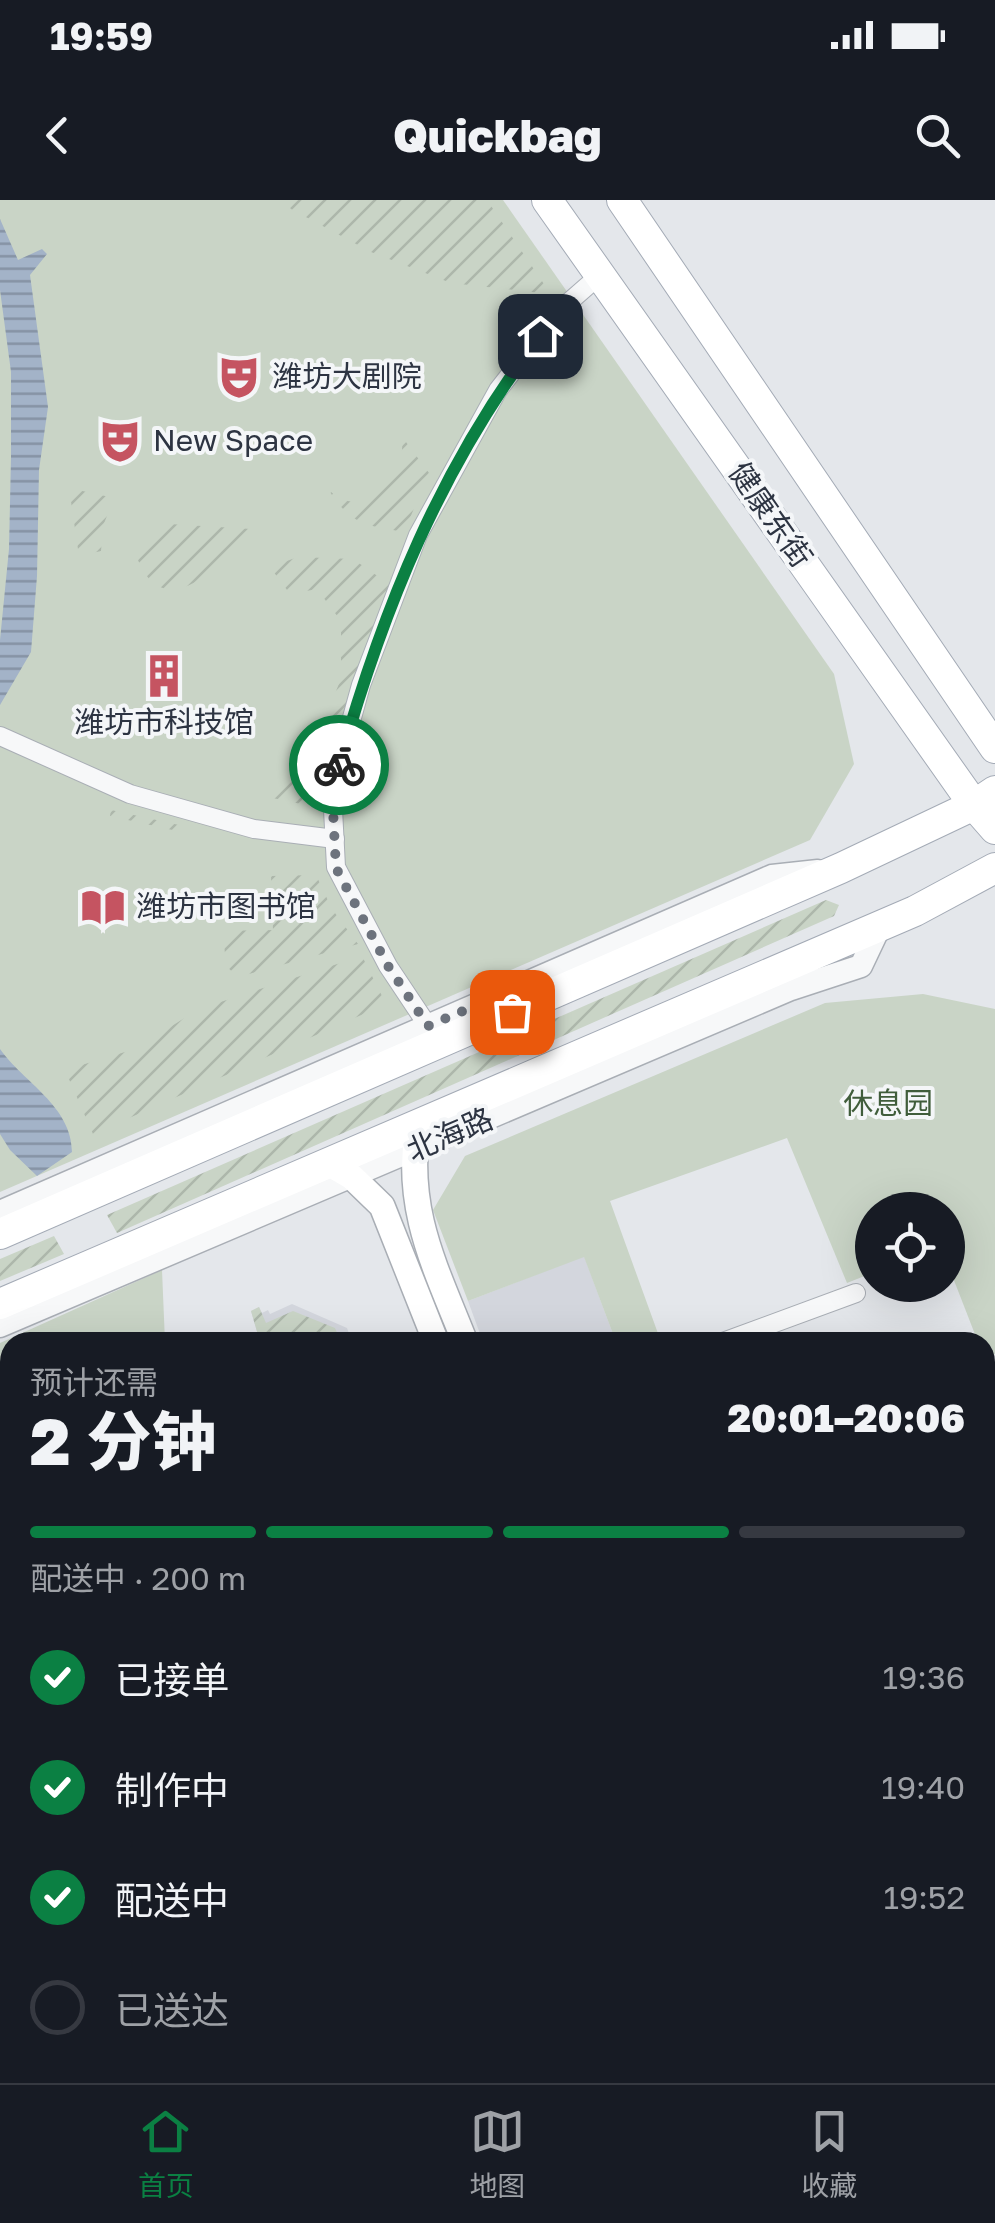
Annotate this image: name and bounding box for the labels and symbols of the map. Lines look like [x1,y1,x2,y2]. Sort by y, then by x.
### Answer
pin [498,294,583,379]
theatre icon: 潍坊大剧院 [215,353,263,401]
place label: 潍坊大剧院 [272,358,422,394]
theatre icon: New Space [96,417,144,465]
place label: New Space [153,422,313,458]
street label: 健康东街 [722,455,820,574]
building icon: 潍坊市科技馆 [140,652,188,700]
place label: 潍坊市科技馆 [74,704,254,740]
courier [289,715,389,815]
library icon: 潍坊市图书馆 [79,883,127,931]
place label: 潍坊市图书馆 [136,888,316,924]
pin [470,970,555,1055]
park label: 休息园 [843,1085,933,1121]
street label: 北海路 [401,1100,498,1168]

